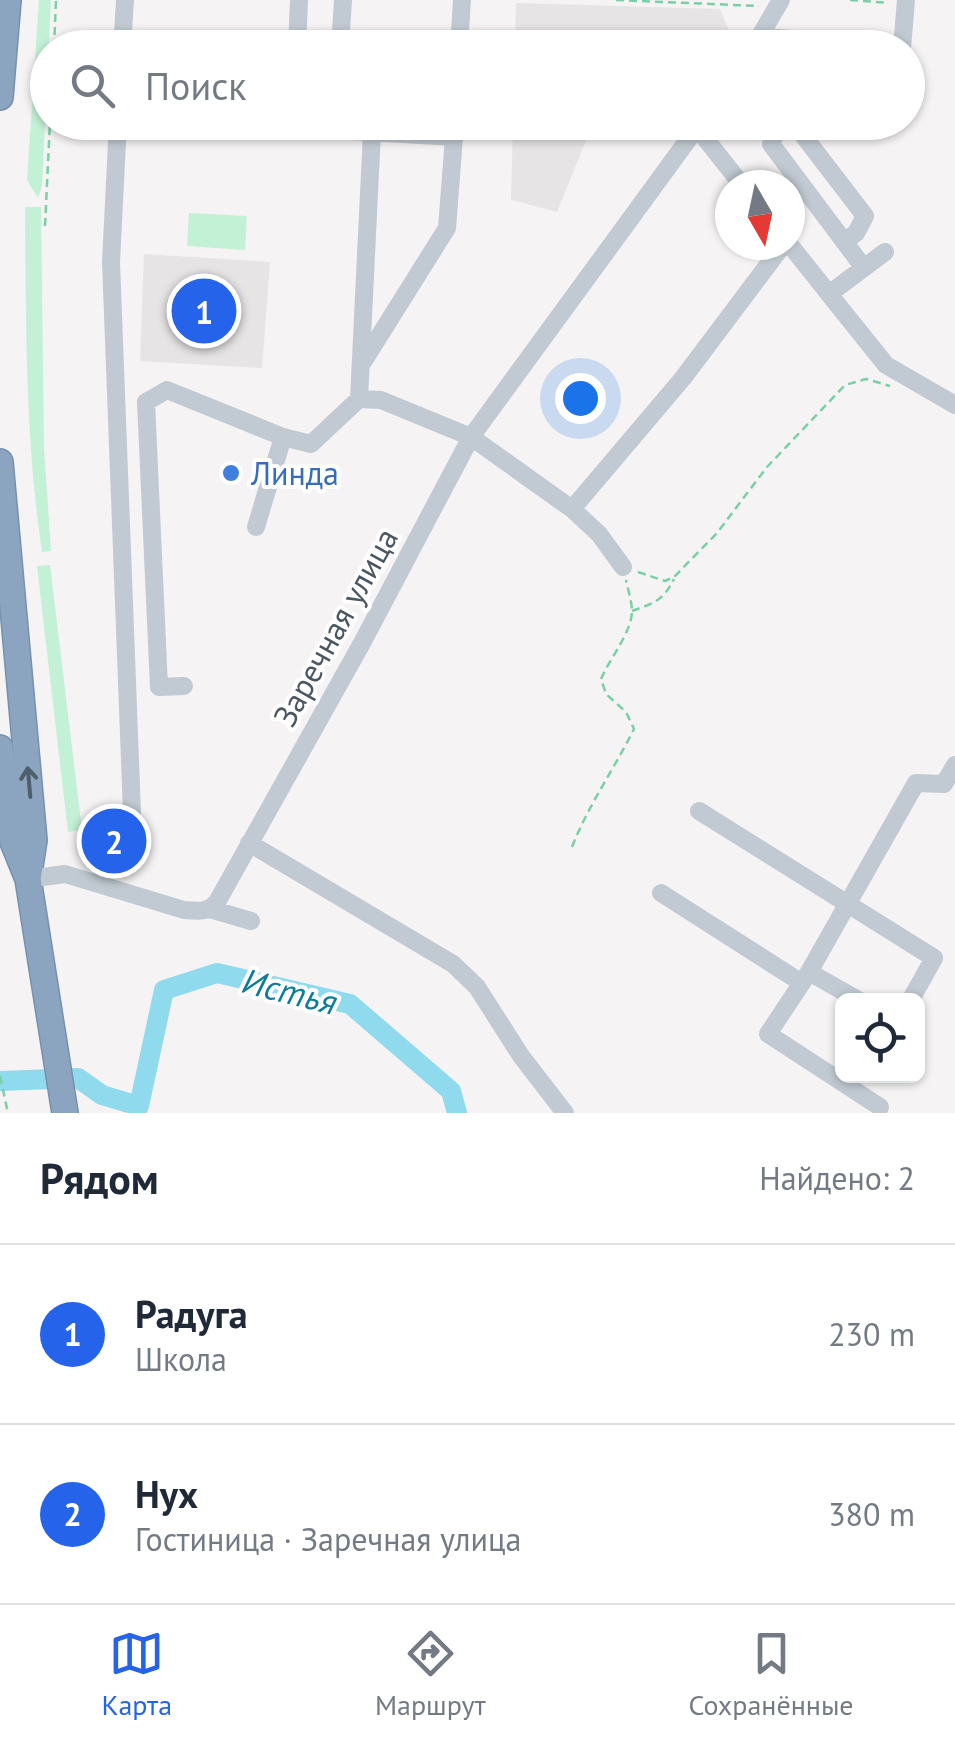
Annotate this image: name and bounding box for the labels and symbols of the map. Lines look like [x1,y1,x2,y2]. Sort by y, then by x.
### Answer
north arrow [715,170,805,260]
pin: 1 [172,274,236,348]
your location [555,373,606,424]
place label: Линда [250,452,339,494]
marker: Линда [220,462,242,484]
street label: Заречная улица [263,520,407,734]
one-way arrow [19,766,38,798]
pin: 2 [82,804,146,878]
water label: Истья [238,957,342,1025]

